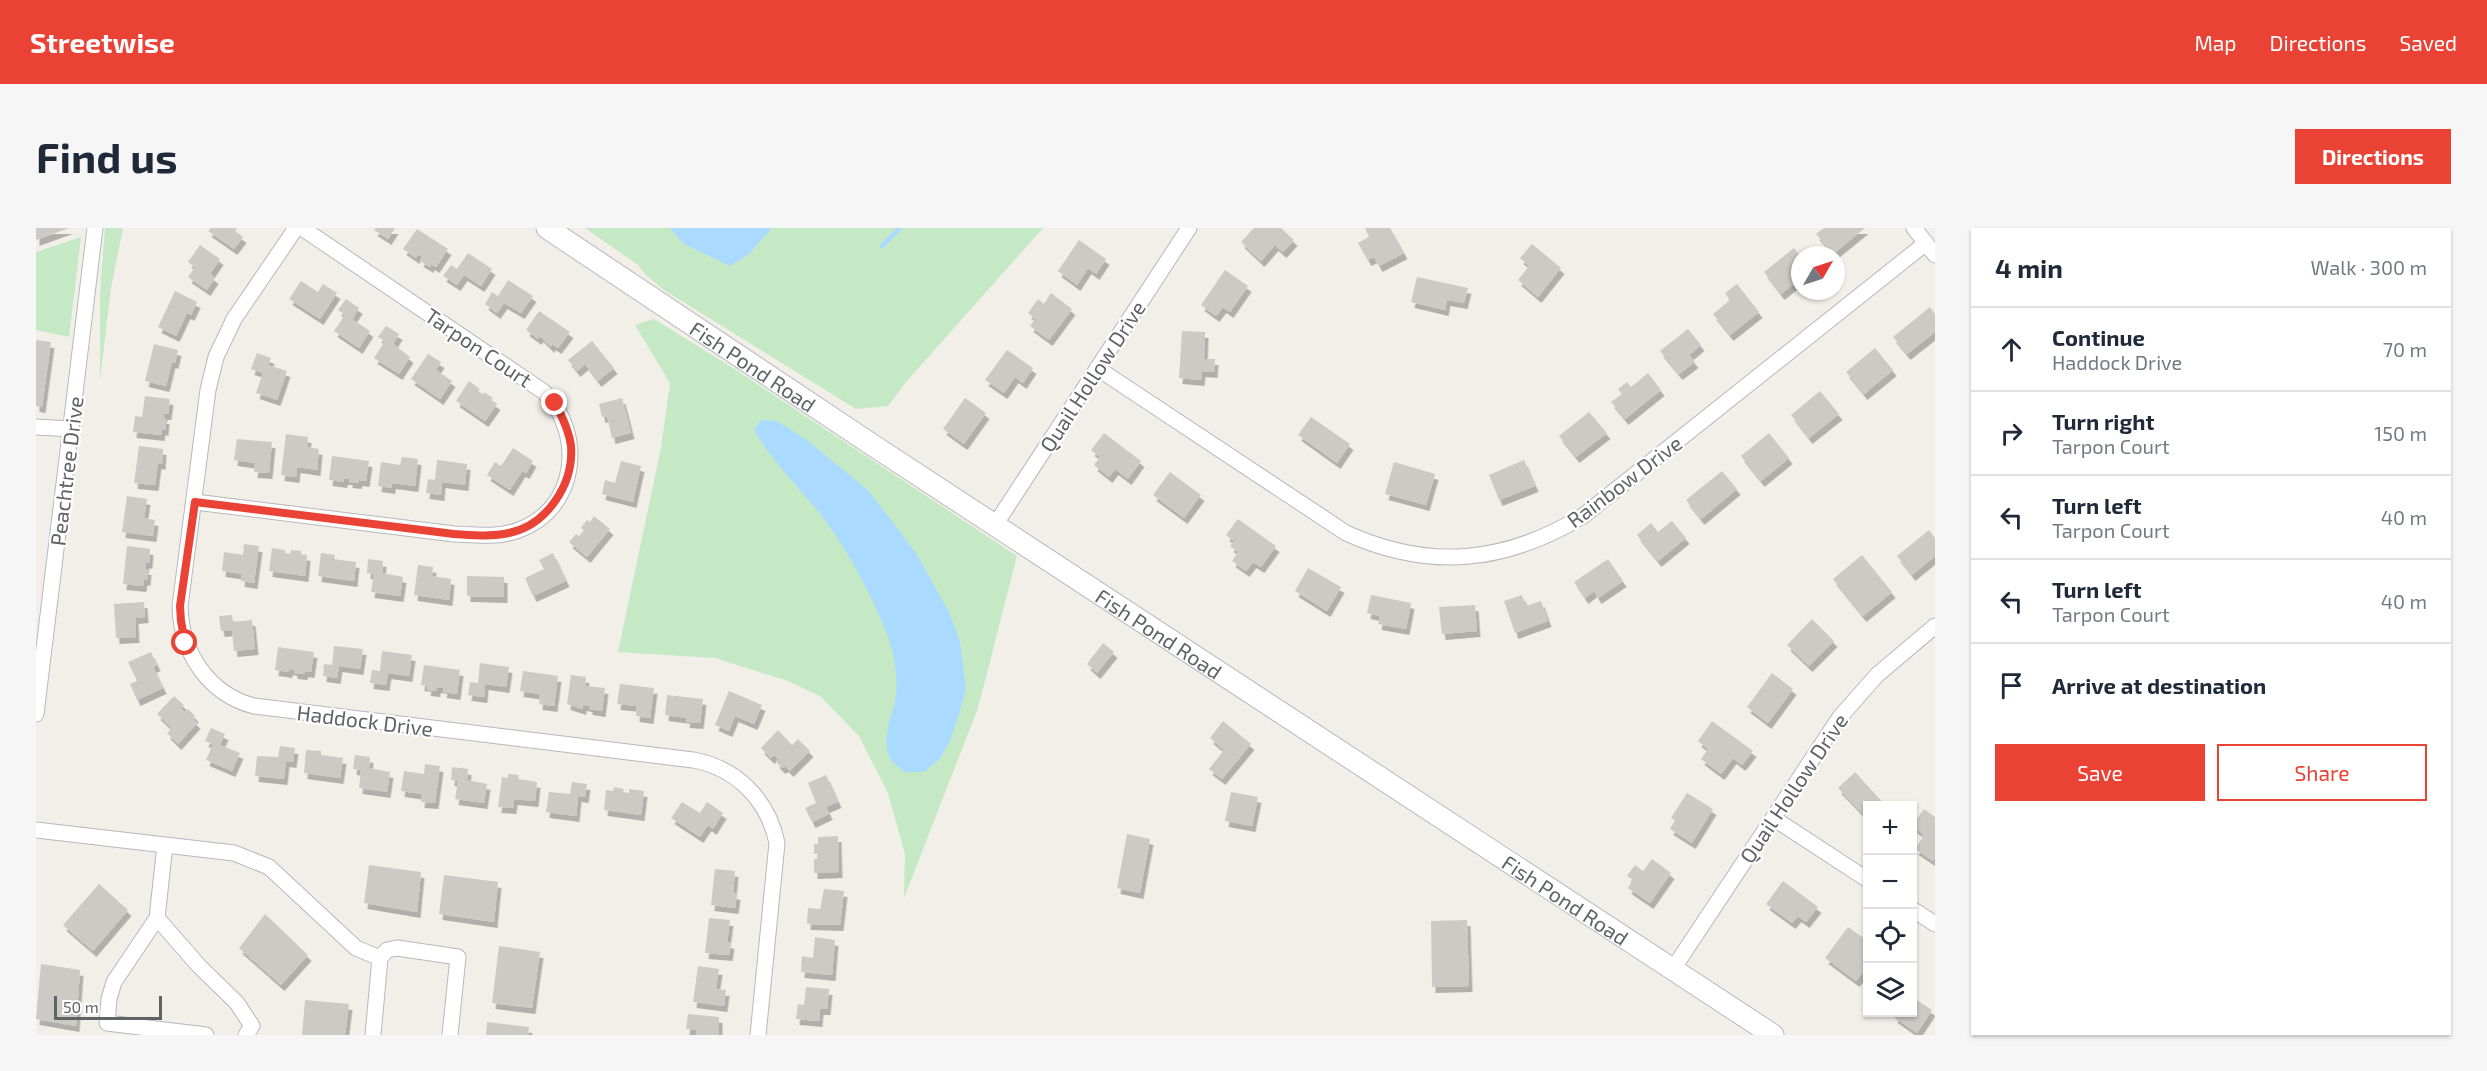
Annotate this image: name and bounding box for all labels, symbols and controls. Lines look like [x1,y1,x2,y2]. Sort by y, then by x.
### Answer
text: Streetwise [30,25,175,59]
text: Map [2194,30,2237,55]
text: Directions [2270,30,2366,55]
text: Saved [2399,30,2457,55]
button: Directions [2295,129,2451,184]
text: Find us [36,131,178,181]
north arrow [1791,246,1845,300]
text: 4 min [1995,252,2063,283]
text: Walk · 300 m [2311,255,2427,279]
street label: Quail Hollow Drive [1034,296,1151,457]
street label: Tarpon Court [421,302,537,392]
street label: Fish Pond Road [686,315,821,416]
text: Continue [2052,324,2145,350]
icon: ahead [1995,333,2028,366]
text: 70 m [2383,337,2427,361]
text: Haddock Drive [2052,350,2182,374]
route end [541,389,567,415]
street label: Peachtree Drive [44,395,88,547]
text: Turn right [2052,408,2154,434]
icon: right [1995,417,2028,450]
text: 150 m [2374,421,2427,445]
street label: Rainbow Drive [1562,430,1686,532]
text: Tarpon Court [2052,434,2170,458]
text: Turn left [2052,492,2141,518]
icon: left [1995,501,2028,534]
text: 40 m [2381,505,2427,529]
text: Tarpon Court [2052,518,2170,542]
text: Turn left [2052,576,2141,602]
street label: Fish Pond Road [1091,583,1227,683]
icon: left [1995,585,2028,618]
text: 40 m [2381,589,2427,613]
text: Tarpon Court [2052,602,2170,626]
route start [171,629,197,655]
icon: arrive [1995,669,2028,702]
text: Arrive at destination [2052,672,2266,698]
street label: Haddock Drive [296,699,434,741]
street label: Quail Hollow Drive [1734,709,1853,868]
button: Save [1995,744,2205,801]
button: Share [2217,744,2427,801]
map controls [1863,801,1917,1017]
button: + [1863,801,1917,855]
street label: Fish Pond Road [1498,849,1634,950]
button: − [1863,855,1917,909]
button: locate [1863,909,1917,963]
button: layers [1863,963,1917,1017]
scale bar [54,993,162,1020]
text: 50 m [63,997,99,1016]

